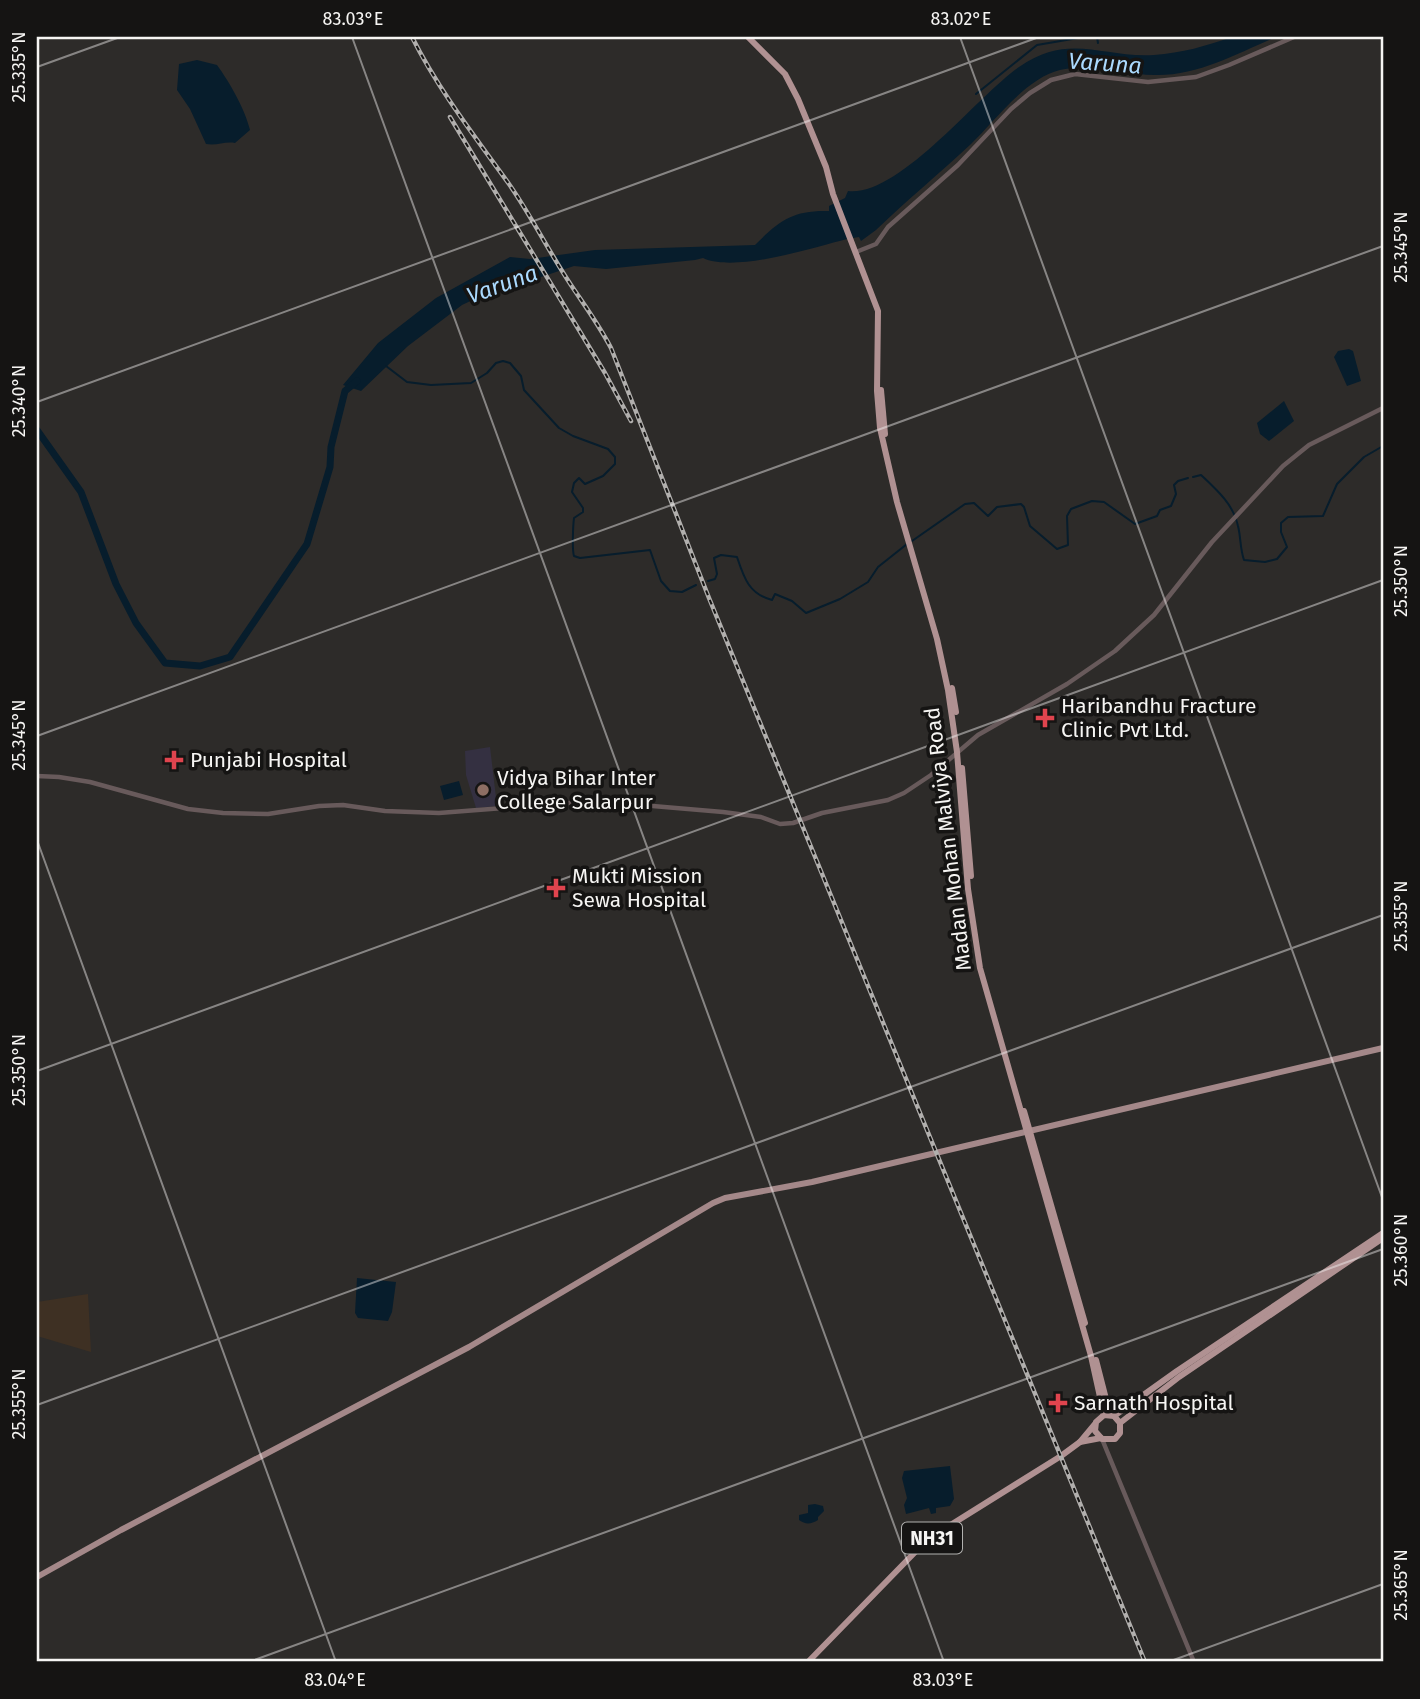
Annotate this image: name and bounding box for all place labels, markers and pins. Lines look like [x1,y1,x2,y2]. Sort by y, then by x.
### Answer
place label: Haribandhu Fracture Clinic Pvt Ltd. [1061,693,1257,743]
marker: Haribandhu Fracture Clinic Pvt Ltd. [1035,708,1055,728]
place label: Punjabi Hospital [190,747,347,773]
marker: Punjabi Hospital [164,750,184,770]
place label: Vidya Bihar Inter College Salarpur [497,765,656,815]
marker: Vidya Bihar Inter College Salarpur [475,782,491,798]
place label: Mukti Mission Sewa Hospital [572,863,706,913]
marker: Mukti Mission Sewa Hospital [546,878,566,898]
place label: Sarnath Hospital [1074,1390,1234,1416]
marker: Sarnath Hospital [1048,1393,1068,1413]

